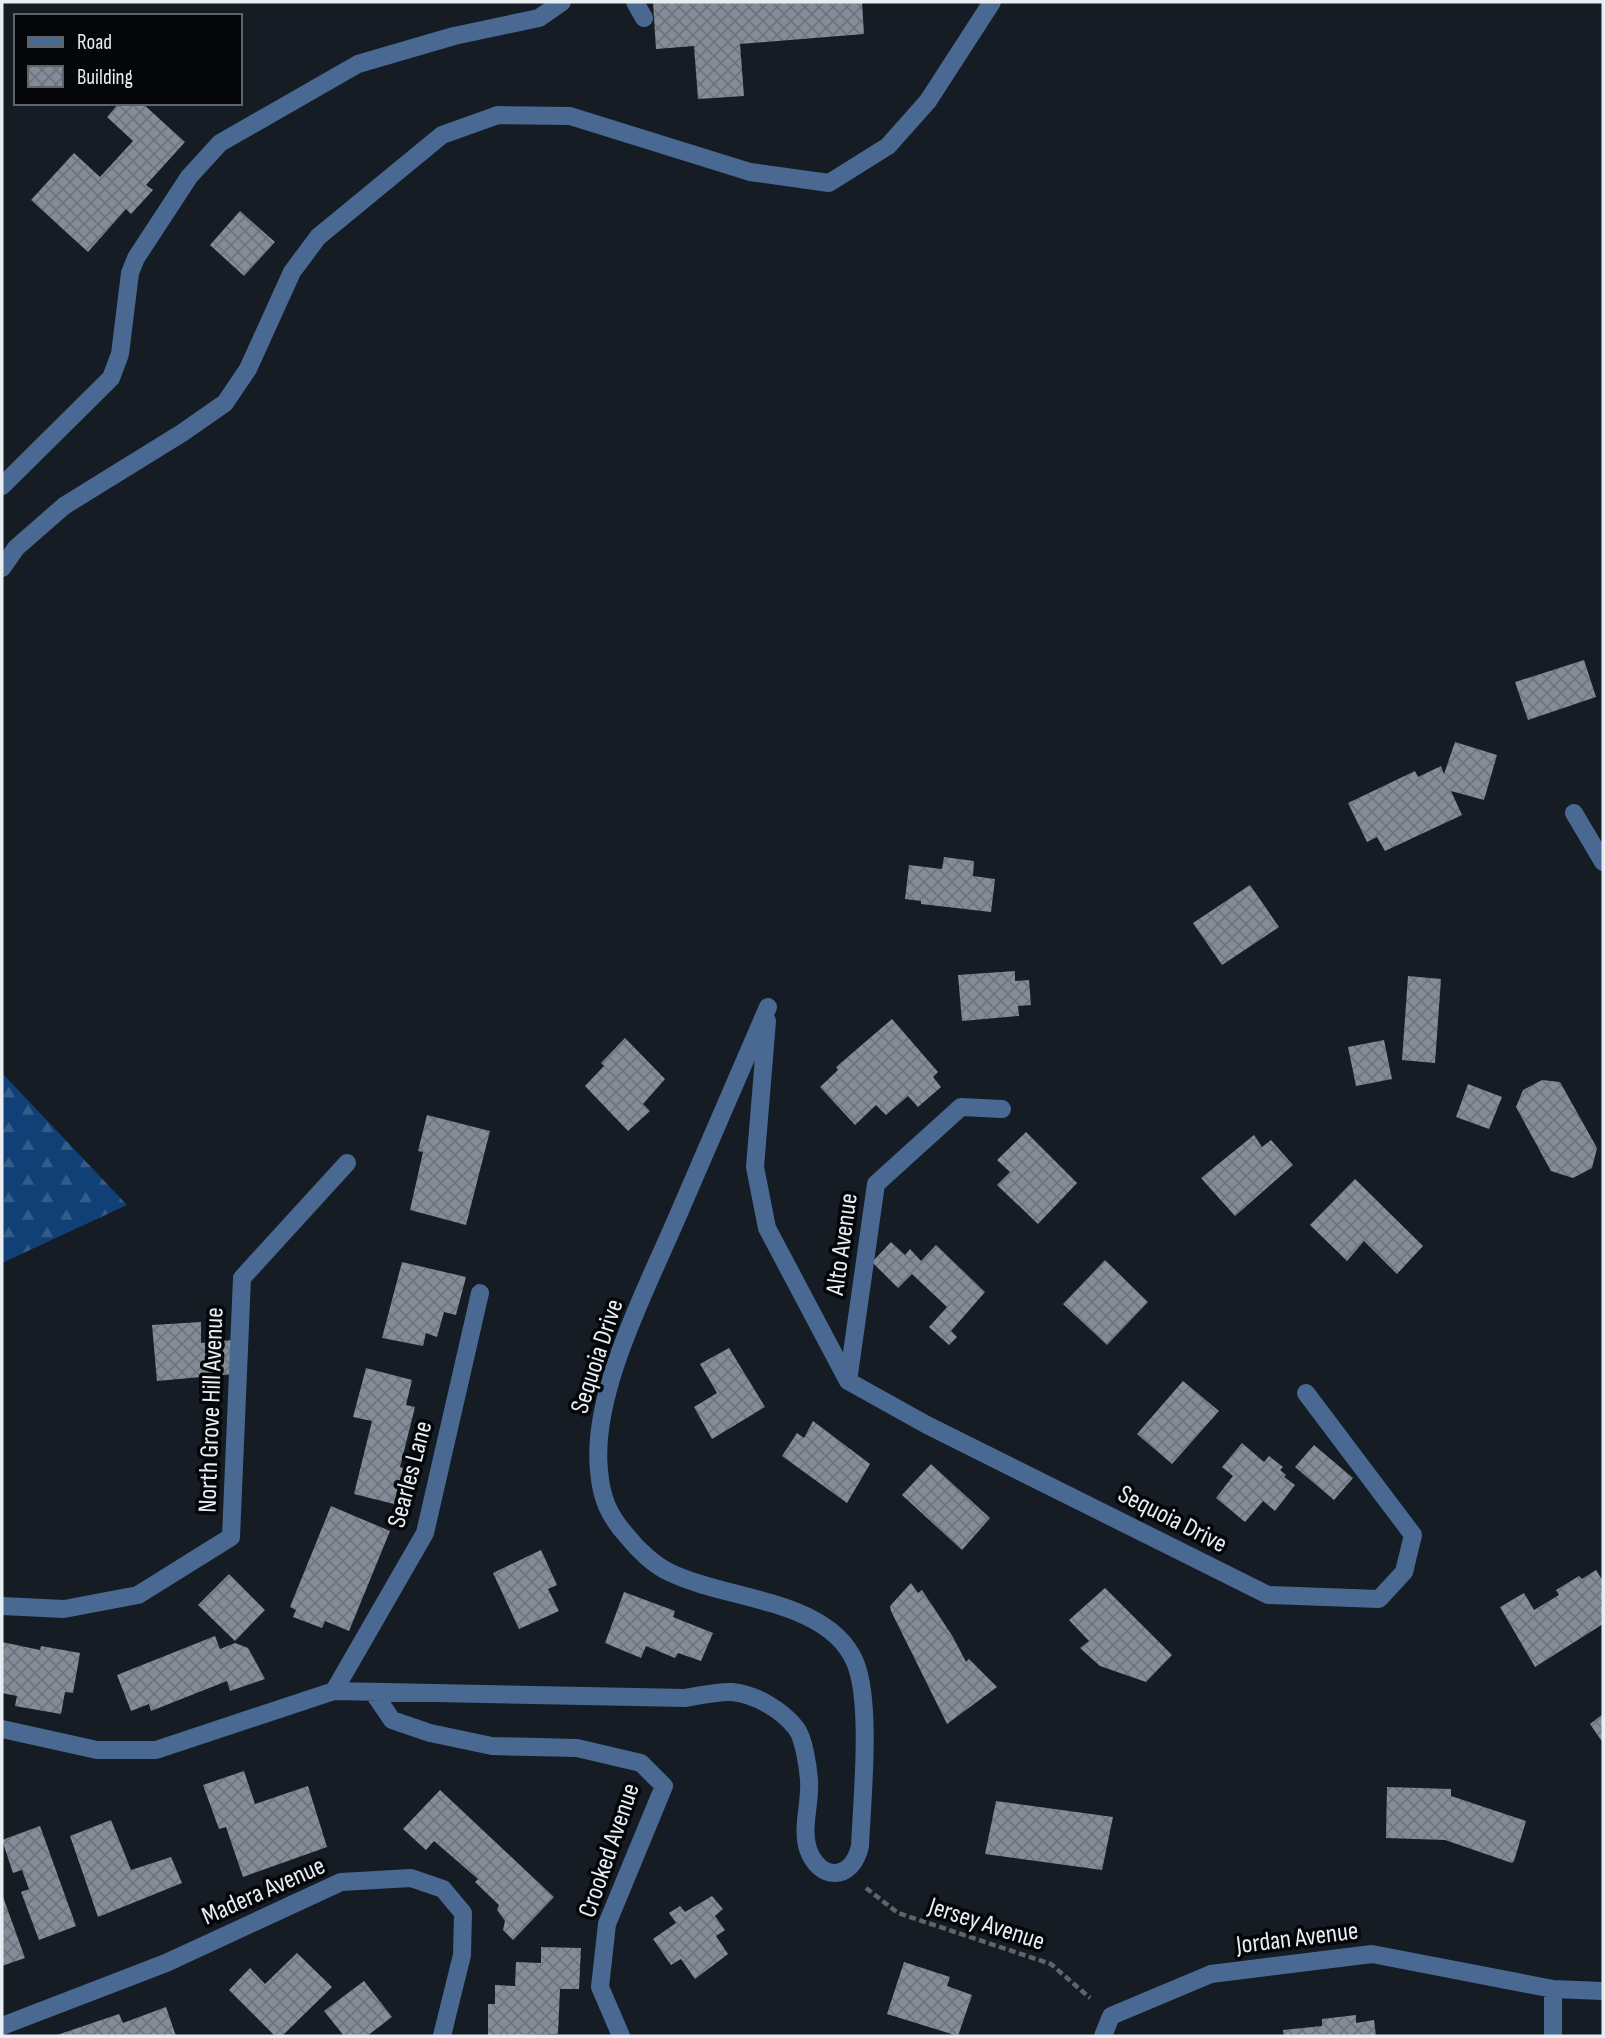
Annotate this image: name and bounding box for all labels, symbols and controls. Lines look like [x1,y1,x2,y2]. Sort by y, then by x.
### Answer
legend [14,14,242,105]
text: Road [77,30,112,55]
text: Building [77,65,133,90]
street label: Alto Avenue [820,1191,865,1298]
street label: Sequoia Drive [564,1295,630,1418]
street label: North Grove Hill Avenue [192,1307,231,1513]
street label: Searles Lane [381,1418,440,1531]
street label: Sequoia Drive [1113,1479,1232,1560]
street label: Crooked Avenue [572,1779,647,1922]
street label: Madera Avenue [197,1850,330,1932]
street label: Jersey Avenue [924,1891,1048,1958]
street label: Jordan Avenue [1233,1916,1360,1961]

